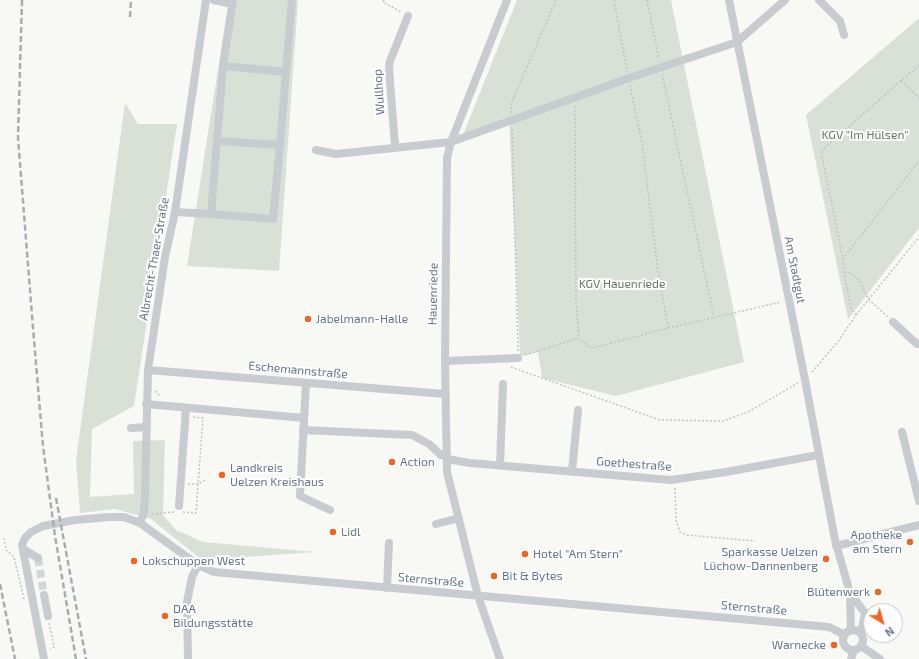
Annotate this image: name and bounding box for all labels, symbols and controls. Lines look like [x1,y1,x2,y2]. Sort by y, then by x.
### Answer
street label: Wullhop [370,69,388,115]
park label: KGV "Im Hülsen" [822,128,908,142]
street label: Albrecht-Thaer-Straße [136,196,172,322]
street label: Am Stadtgut [781,235,809,305]
street label: Hauenriede [425,263,441,325]
park label: KGV Hauenriede [579,277,665,291]
place label: Jabelmann-Halle [316,312,408,326]
marker: Jabelmann-Halle [303,314,313,324]
street label: Eschemannstraße [248,358,348,382]
street label: Goethestraße [596,454,672,474]
place label: Action [400,455,435,469]
marker: Action [387,457,397,467]
place label: Landkreis Uelzen Kreishaus [230,461,324,489]
marker: Landkreis Uelzen Kreishaus [217,470,227,480]
place label: Lidl [341,525,361,539]
marker: Lidl [328,527,338,537]
place label: Apotheke am Stern [850,528,902,556]
marker: Apotheke am Stern [905,537,915,547]
place label: Sparkasse Uelzen Lüchow-Dannenberg [703,545,818,573]
place label: Hotel "Am Stern" [533,547,623,561]
marker: Hotel "Am Stern" [520,549,530,559]
place label: Lokschuppen West [142,554,245,568]
marker: Sparkasse Uelzen Lüchow-Dannenberg [821,554,831,564]
marker: Lokschuppen West [129,556,139,566]
place label: Bit & Bytes [502,569,563,583]
street label: Sternstraße [397,570,465,590]
marker: Bit & Bytes [489,571,499,581]
place label: Blütenwerk [807,585,870,599]
marker: Blütenwerk [873,587,883,597]
street label: Sternstraße [720,598,788,618]
place label: DAA Bildungsstätte [173,602,253,630]
north arrow [863,603,903,643]
marker: DAA Bildungsstätte [160,611,170,621]
text: N [883,625,897,640]
place label: Warnecke [772,638,826,652]
marker: Warnecke [829,640,839,650]

